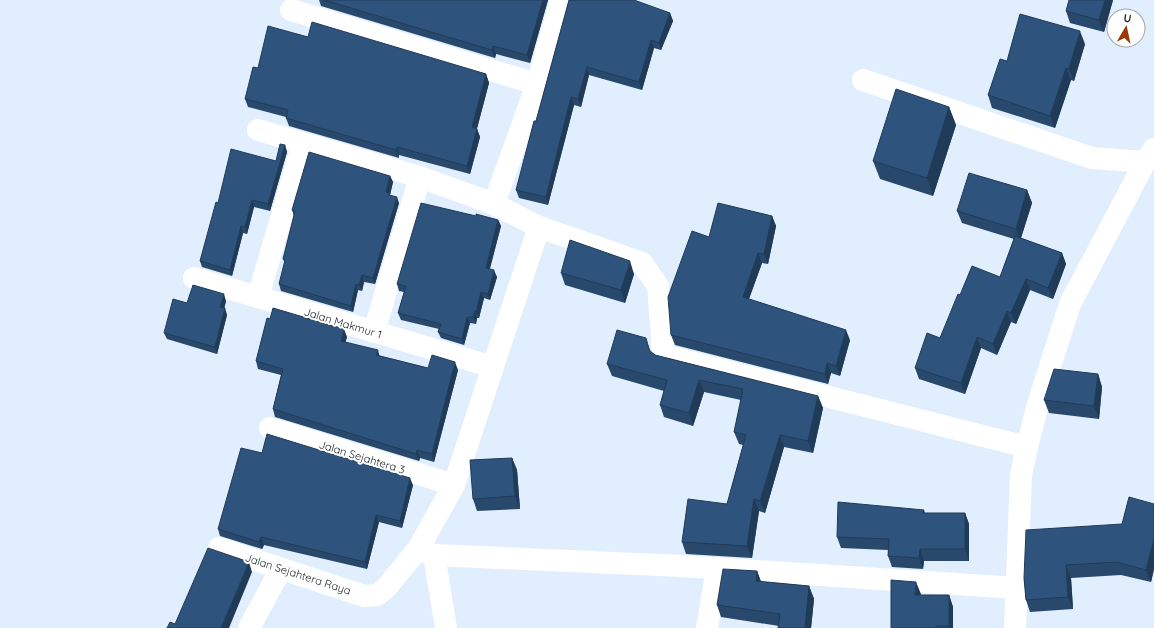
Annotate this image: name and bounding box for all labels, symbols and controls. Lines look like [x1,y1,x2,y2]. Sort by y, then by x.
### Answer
north arrow [1106,8,1146,48]
text: U [1123,11,1132,26]
street label: Jalan Makmur 1 [302,304,384,342]
street label: Jalan Sejahtera 3 [317,437,407,477]
street label: Jalan Sejahtera Raya [243,550,353,598]

